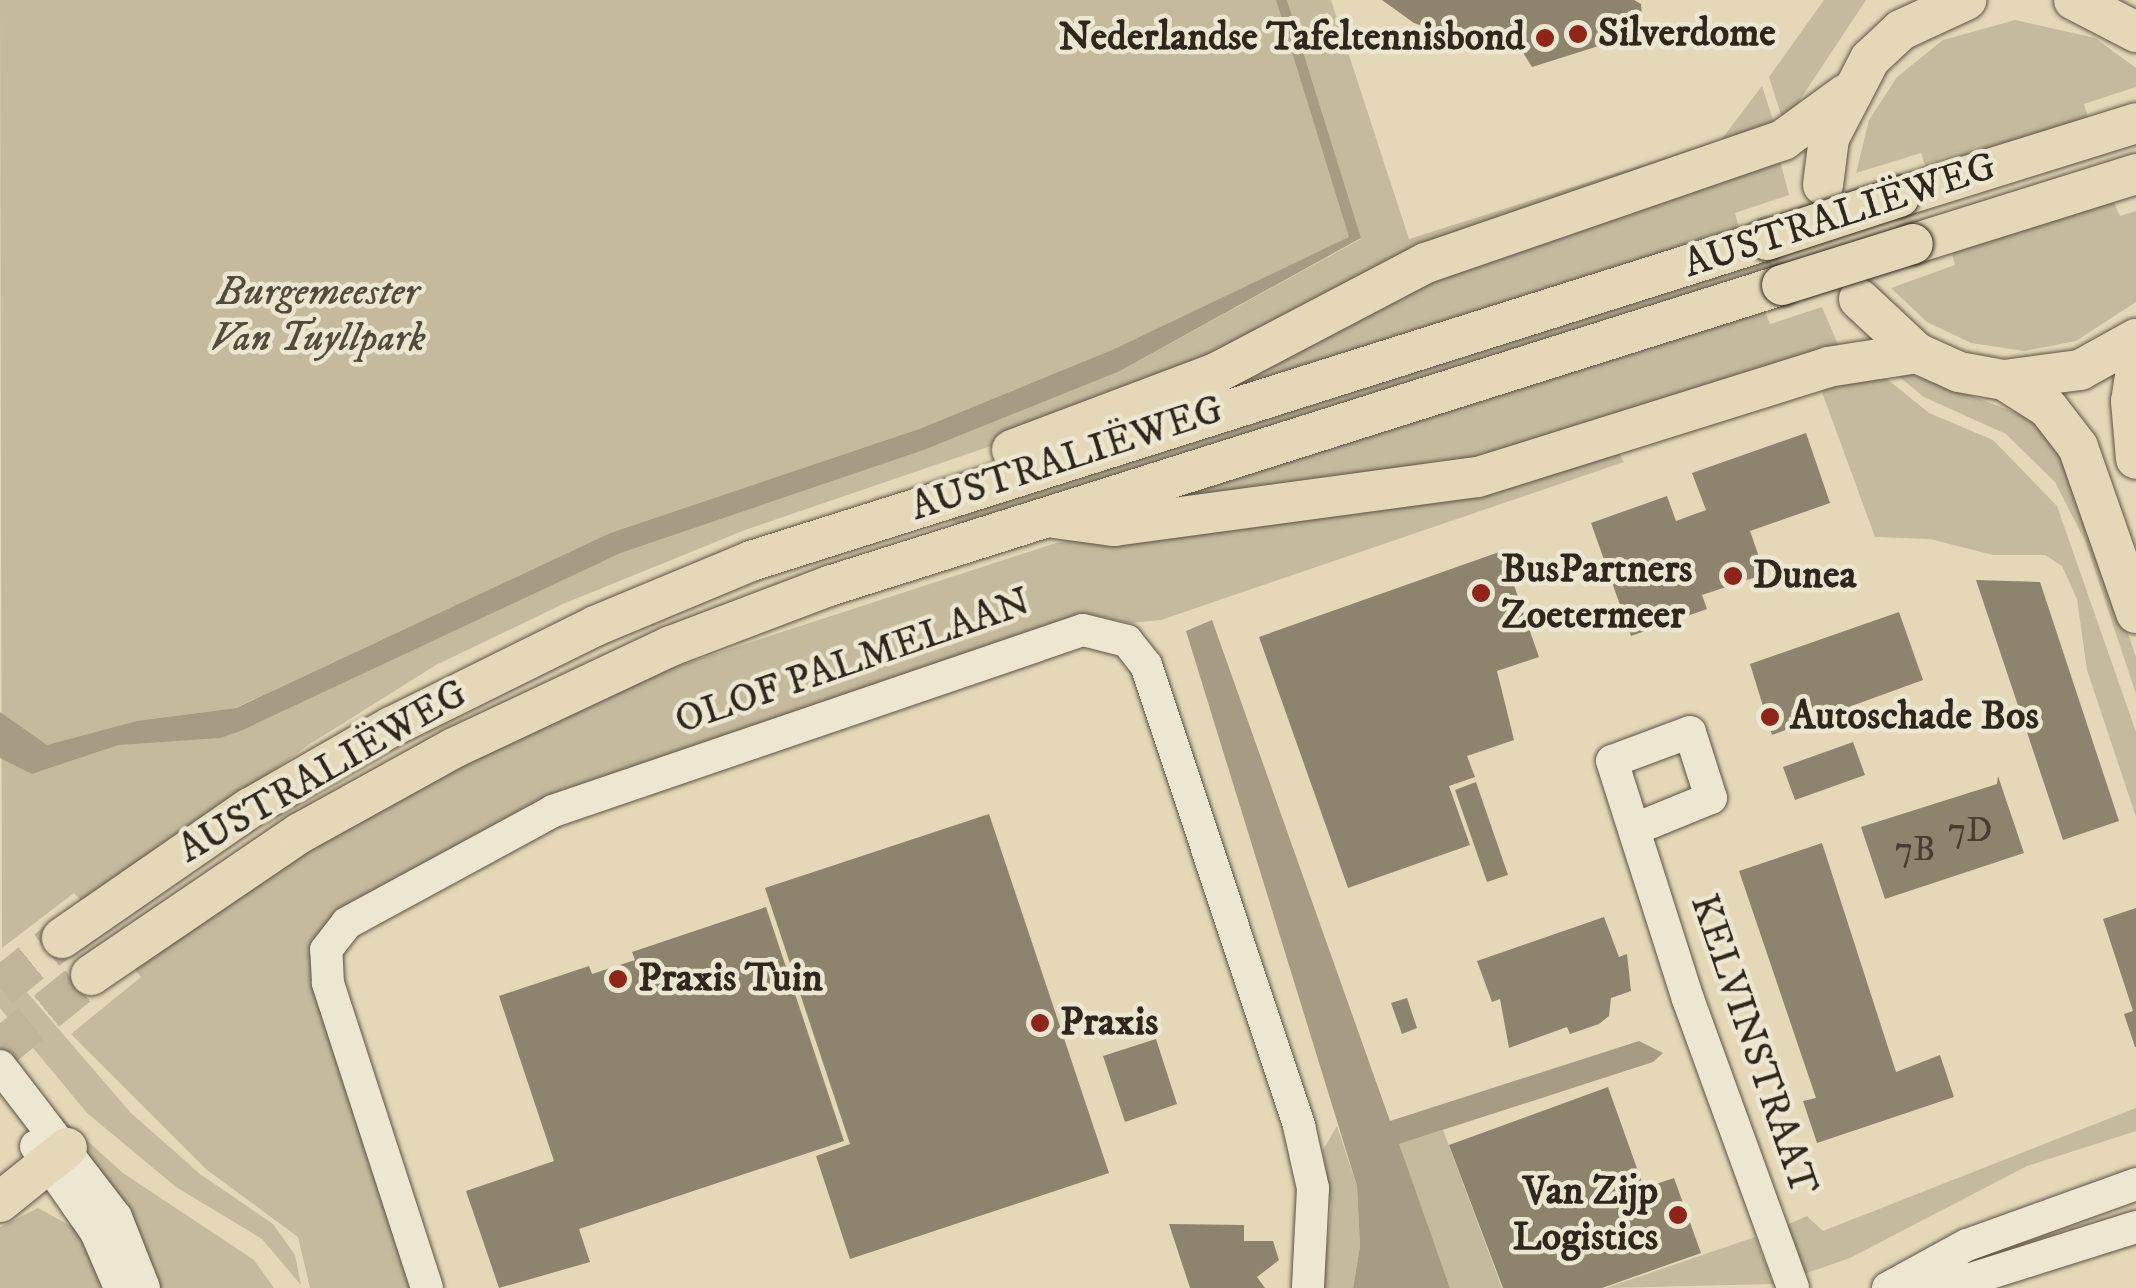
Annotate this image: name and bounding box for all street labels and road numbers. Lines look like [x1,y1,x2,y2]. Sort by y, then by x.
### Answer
street label: AUSTRALIËWEG [1678,143,2002,289]
street label: AUSTRALIËWEG [905,386,1229,532]
street label: OLOF PALMELAAN [669,579,1037,745]
street label: AUSTRALIËWEG [170,670,476,874]
street label: KELVINSTRAAT [1679,888,1827,1202]

